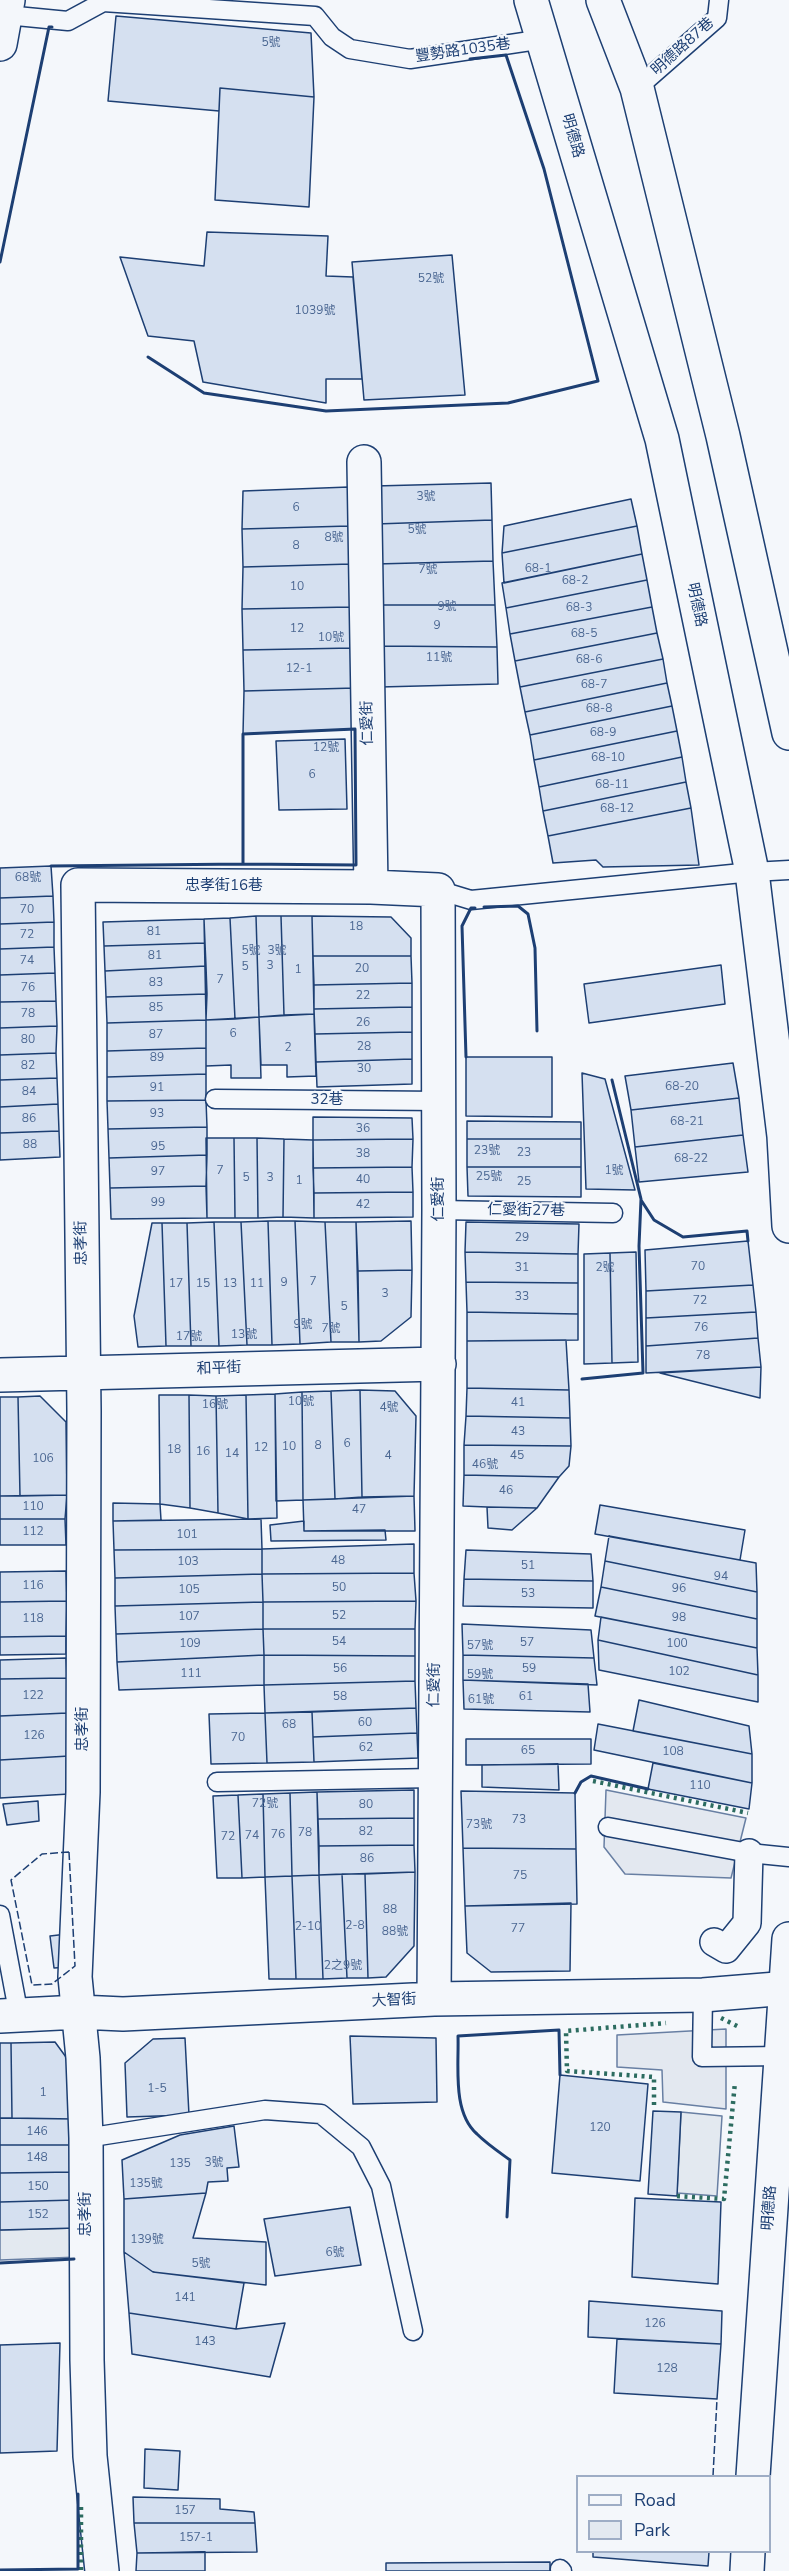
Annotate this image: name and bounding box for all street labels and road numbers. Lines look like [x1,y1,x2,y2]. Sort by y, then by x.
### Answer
street label: 明德路87巷 [648,14,718,80]
street label: 豐勢路1035巷 [414,35,512,67]
street label: 明德路 [557,112,587,160]
street label: 明德路 [683,581,709,629]
street label: 仁愛街 [359,700,377,746]
street label: 忠孝街16巷 [185,877,263,895]
street label: 32巷 [311,1091,343,1109]
street label: 仁愛街 [430,1177,448,1221]
street label: 仁愛街27巷 [487,1201,565,1221]
street label: 忠孝街 [73,1220,91,1266]
street label: 和平街 [196,1359,242,1379]
street label: 仁愛街 [426,1662,444,1708]
street label: 忠孝街 [74,1707,92,1751]
street label: 大智街 [371,1991,417,2011]
street label: 明德路 [759,2185,781,2231]
street label: 忠孝街 [77,2192,95,2236]

